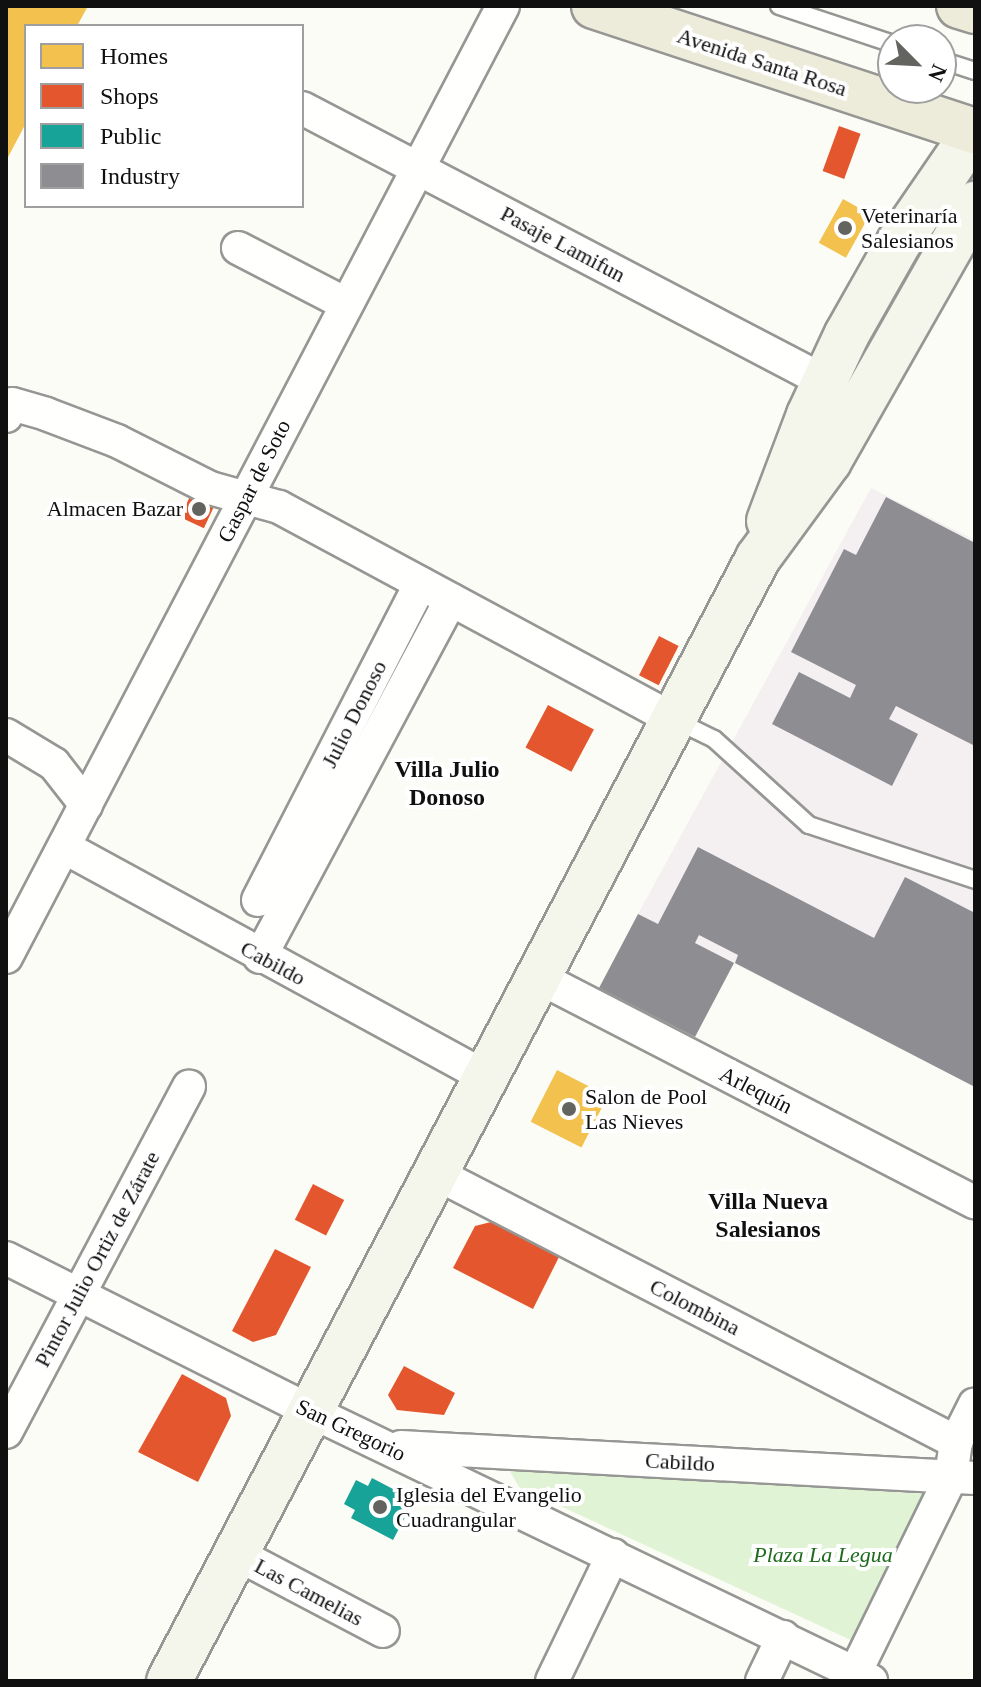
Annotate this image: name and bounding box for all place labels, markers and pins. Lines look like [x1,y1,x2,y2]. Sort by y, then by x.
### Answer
place label: Veterinaría Salesianos [861,202,957,254]
marker: Veterinaría Salesianos [836,219,854,237]
place label: Almacen Bazar [47,496,183,522]
marker: Almacen Bazar [190,500,208,518]
place label: Salon de Pool Las Nieves [585,1083,707,1134]
marker: Salon de Pool Las Nieves [560,1100,578,1118]
place label: Iglesia del Evangelio Cuadrangular [396,1481,582,1532]
marker: Iglesia del Evangelio Cuadrangular [371,1498,389,1516]

